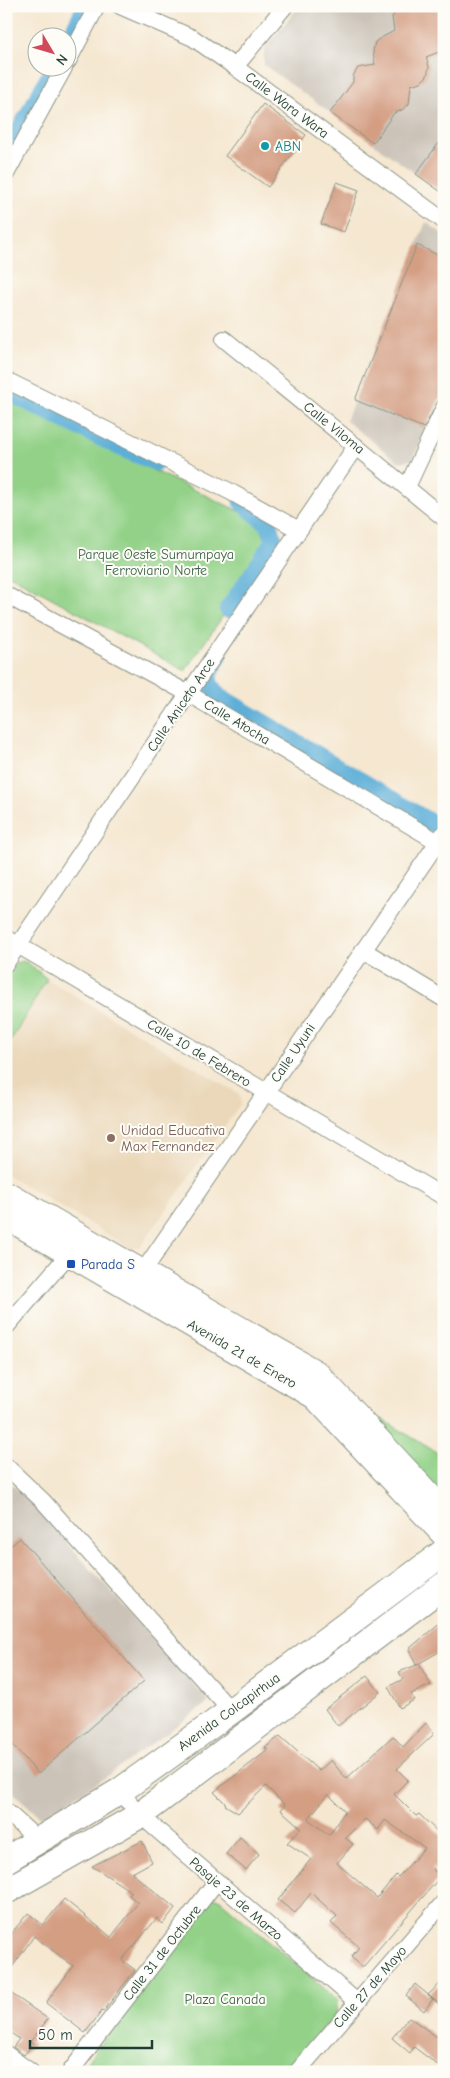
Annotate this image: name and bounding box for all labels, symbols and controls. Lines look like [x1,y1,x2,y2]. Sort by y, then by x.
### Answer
north arrow [28,28,78,78]
text: N [52,51,71,69]
street label: Calle Wara Wara [242,68,332,142]
place label: ABN [275,138,301,155]
marker: ABN [259,140,271,152]
street label: Calle Viloma [300,398,368,458]
park label: Parque Oeste Sumumpaya Ferroviario Norte [78,546,234,579]
street label: Calle Aniceto Arce [143,655,219,755]
street label: Calle Atocha [201,696,273,748]
street label: Calle 10 de Febrero [144,1015,254,1091]
street label: Calle Uyuni [267,1020,319,1086]
place label: Unidad Educativa Max Fernandez [121,1122,225,1155]
marker: Unidad Educativa Max Fernandez [105,1132,117,1144]
place label: Parada S [81,1256,135,1273]
marker: Parada S [65,1258,77,1270]
street label: Avenida 21 de Enero [184,1316,300,1392]
street label: Avenida Colcapirhua [175,1669,283,1755]
street label: Pasaje 23 de Marzo [186,1854,286,1944]
street label: Calle 31 de Octubre [119,1902,205,2004]
street label: Calle 27 de Mayo [330,1942,410,2032]
park label: Plaza Canada [184,1991,266,2008]
scale bar [30,2018,152,2050]
text: 50 m [38,2026,73,2044]

